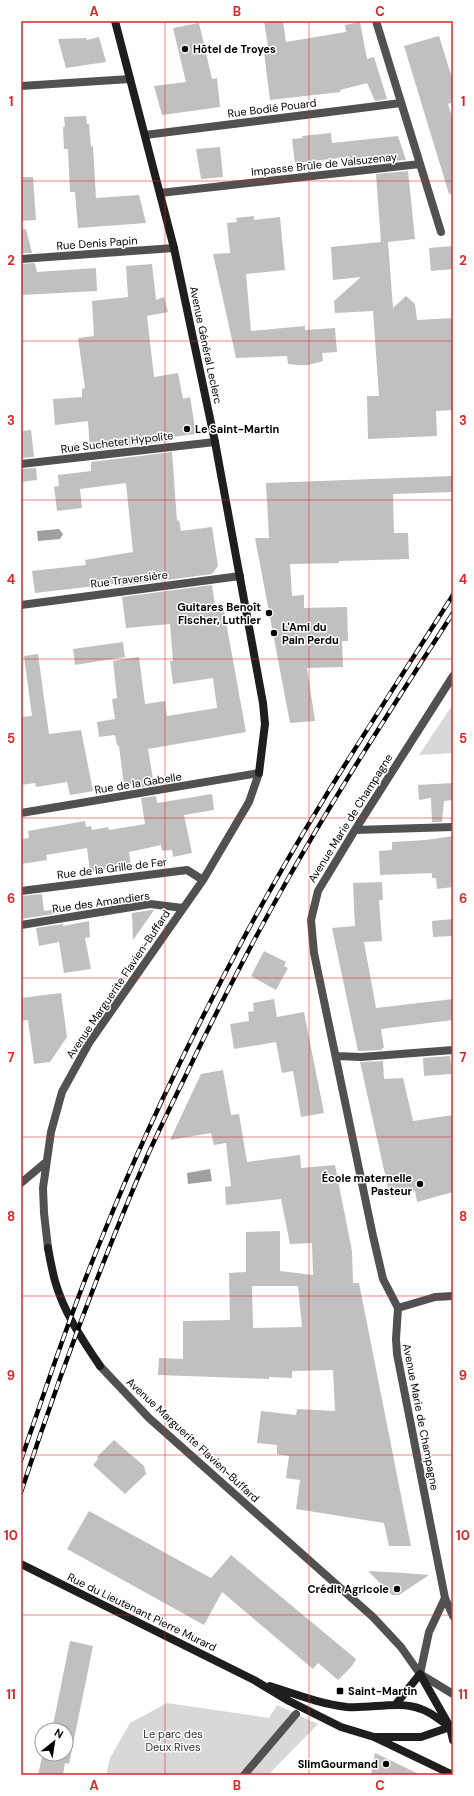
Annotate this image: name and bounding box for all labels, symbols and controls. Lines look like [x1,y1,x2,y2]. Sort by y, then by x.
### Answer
text: A [89,3,99,20]
text: B [233,3,241,20]
text: C [375,3,385,20]
place label: Hôtel de Troyes [193,42,276,56]
marker: Hôtel de Troyes [180,44,190,54]
text: 1 [9,93,13,110]
text: 1 [461,93,465,110]
street label: Rue Bodié Pouard [227,96,317,120]
street label: Impasse Brûle de Valsuzenay [250,149,398,179]
street label: Rue Denis Papin [56,233,138,253]
text: 2 [7,252,15,269]
text: 2 [459,252,467,269]
street label: Avenue Général Leclerc [187,285,225,405]
text: 3 [7,412,15,429]
text: 3 [459,412,467,429]
place label: Le Saint-Martin [195,422,280,436]
marker: Le Saint-Martin [182,424,192,434]
street label: Rue Suchetet Hypolite [60,428,174,456]
street label: Rue Traversière [90,567,168,591]
text: 4 [7,571,15,588]
text: 4 [459,571,467,588]
place label: Guitares Benoît Fischer, Luthier [177,600,261,627]
marker: Guitares Benoît Fischer, Luthier [264,608,274,618]
place label: L'Ami du Pain Perdu [282,620,339,647]
marker: L'Ami du Pain Perdu [269,628,279,638]
text: 5 [7,730,15,747]
text: 5 [459,730,467,747]
street label: Avenue Marie de Champagne [305,751,395,885]
street label: Rue de la Gabelle [93,769,183,797]
street label: Rue de la Grille de Fer [56,854,168,882]
street label: Rue des Amandiers [51,888,151,916]
text: 6 [7,890,15,907]
text: 6 [459,890,467,907]
street label: Avenue Marguerite Flavien-Buffard [63,907,173,1061]
text: 7 [8,1049,15,1066]
text: 7 [460,1049,467,1066]
place label: École maternelle Pasteur [322,1171,412,1198]
marker: École maternelle Pasteur [415,1179,425,1189]
text: 8 [7,1208,15,1225]
text: 8 [459,1208,467,1225]
street label: Avenue Marie de Champagne [400,1343,442,1491]
text: 9 [7,1367,15,1384]
text: 9 [459,1367,467,1384]
street label: Avenue Marguerite Flavien-Buffard [124,1375,262,1505]
text: 10 [4,1527,18,1544]
text: 10 [456,1527,470,1544]
street label: Rue du Lieutenant Pierre Murard [65,1570,219,1654]
place label: Crédit Agricole [307,1582,389,1596]
marker: Crédit Agricole [392,1584,402,1594]
place label: Saint-Martin [348,1684,417,1698]
text: 11 [6,1686,16,1703]
marker: Saint-Martin [335,1686,345,1696]
text: 11 [458,1686,468,1703]
north arrow [34,1722,74,1762]
text: N [52,1725,66,1741]
park label: Le parc des Deux Rives [143,1727,203,1754]
place label: SlimGourmand [298,1757,378,1771]
marker: SlimGourmand [381,1759,391,1769]
text: A [89,1777,99,1794]
text: B [233,1777,241,1794]
text: C [375,1777,385,1794]

